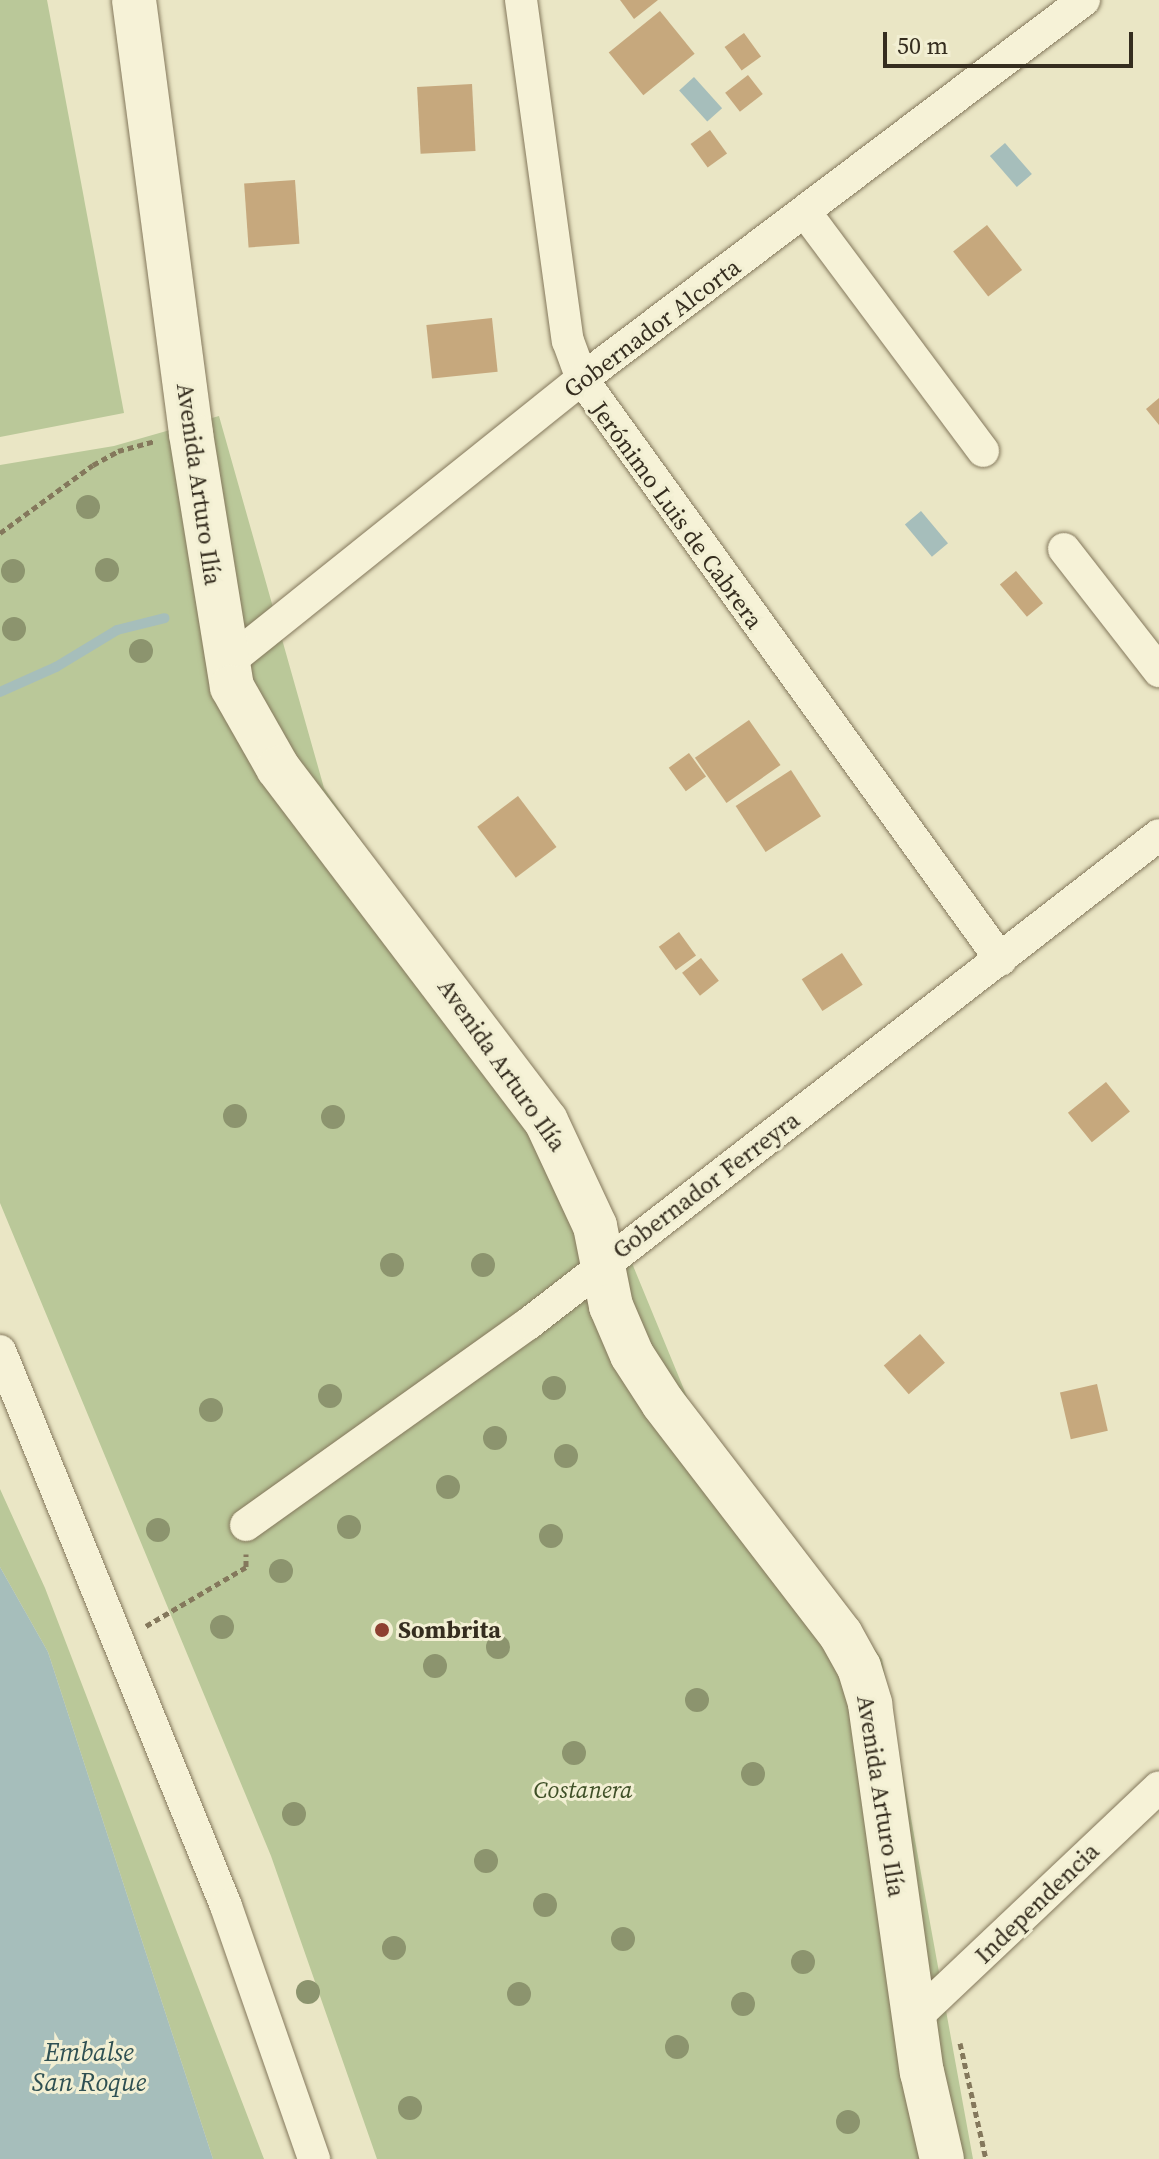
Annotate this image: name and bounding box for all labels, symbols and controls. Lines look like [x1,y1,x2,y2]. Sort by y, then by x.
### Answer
scale bar [887,16,1137,66]
text: 50 m [897,29,948,62]
street label: Gobernador Alcorta [558,252,746,404]
street label: Avenida Arturo Ilía [171,381,227,587]
street label: Jerónimo Luis de Cabrera [585,396,769,634]
street label: Avenida Arturo Ilía [432,973,572,1157]
street label: Gobernador Ferreyra [607,1105,805,1265]
place label: Sombrita [398,1616,501,1644]
marker: Sombrita [373,1621,391,1639]
street label: Avenida Arturo Ilía [851,1693,911,1899]
park label: Costanera [533,1776,633,1804]
street label: Independencia [969,1837,1105,1969]
water label: Embalse San Roque [32,2037,146,2098]

